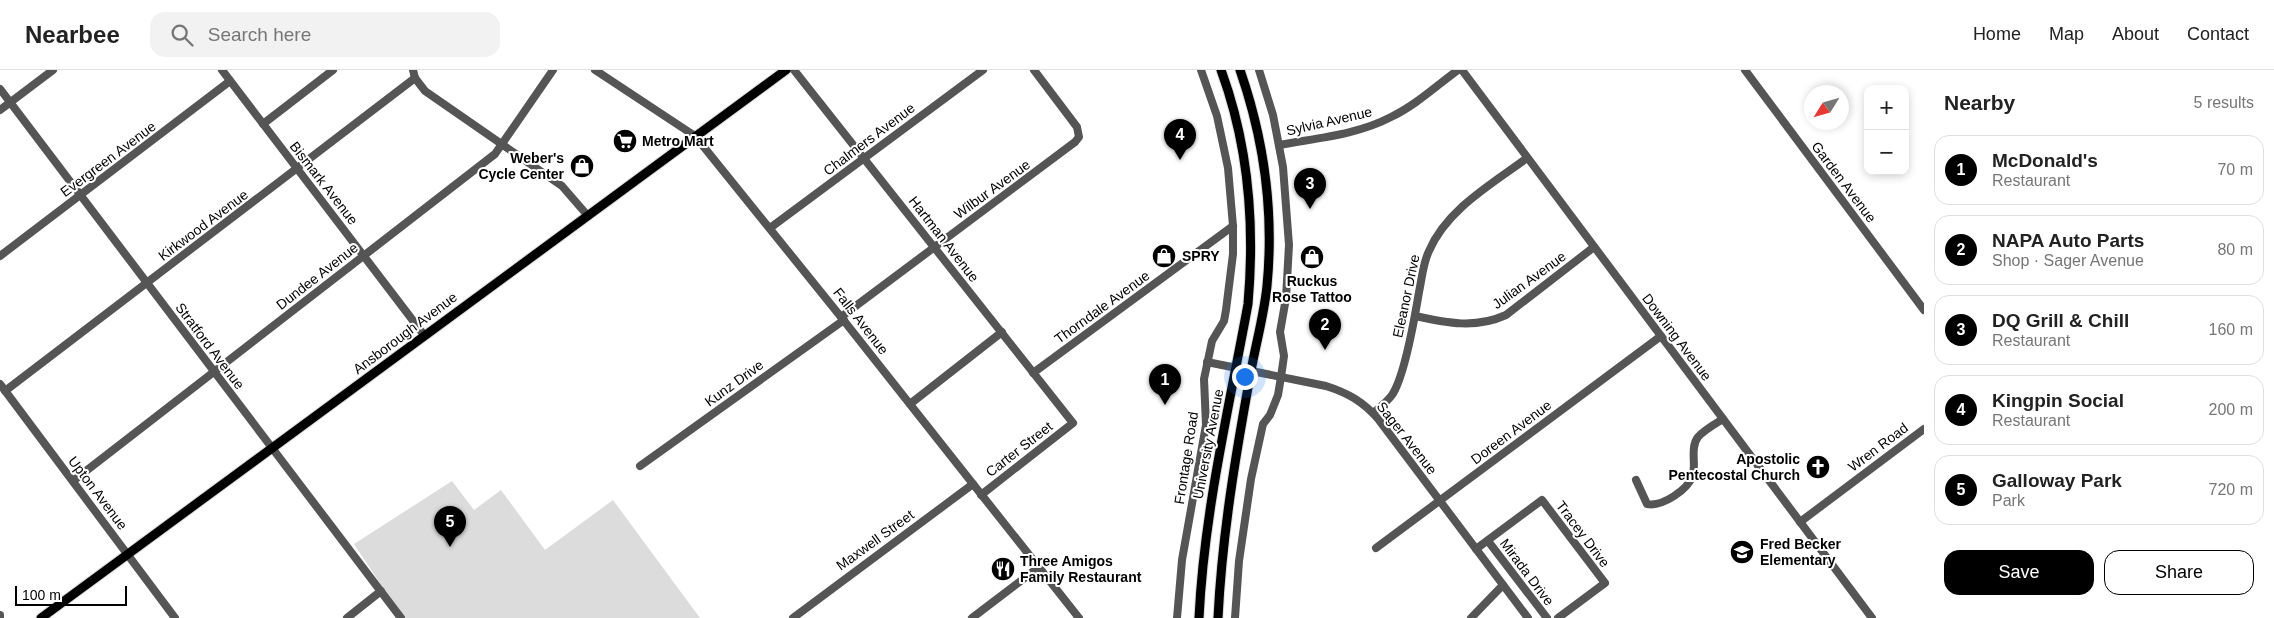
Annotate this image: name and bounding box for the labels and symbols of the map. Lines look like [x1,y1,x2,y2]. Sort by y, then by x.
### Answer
north arrow [1804,85,1849,130]
street label: Chalmers Avenue [820,99,918,179]
street label: Sylvia Avenue [1284,103,1374,139]
street label: Evergreen Avenue [57,118,159,200]
pin: 4 [1164,119,1196,160]
supermarket icon: Metro Mart [612,128,638,154]
place label: Metro Mart [642,133,714,149]
street label: Bismark Avenue [287,138,361,228]
street label: Garden Avenue [1808,138,1880,226]
place label: Weber's Cycle Center [478,150,565,182]
shop icon: Weber's Cycle Center [569,153,595,179]
street label: Wilbur Avenue [951,156,1033,222]
pin: 3 [1294,168,1326,209]
street label: Kirkwood Avenue [155,186,251,264]
street label: Hartman Avenue [906,193,982,285]
street label: Dundee Avenue [273,239,361,313]
shop icon: SPRY [1151,243,1177,269]
shop icon: Ruckus Rose Tattoo [1299,244,1325,270]
place label: SPRY [1182,248,1220,264]
street label: Julian Avenue [1489,248,1569,312]
street label: Eleanor Drive [1389,253,1423,339]
street label: Thorndale Avenue [1051,267,1153,347]
place label: Ruckus Rose Tattoo [1272,273,1352,305]
street label: Falls Avenue [830,285,892,358]
street label: Ansborough Avenue [350,289,460,377]
street label: Downing Avenue [1639,290,1715,384]
street label: Stratford Avenue [172,300,248,393]
pin: 2 [1309,309,1341,350]
street label: Kunz Drive [702,356,767,410]
pin: 1 [1149,364,1181,405]
your location [1232,364,1258,390]
street label: University Avenue [1189,387,1227,500]
street label: Doreen Avenue [1468,397,1554,467]
street label: Sager Avenue [1374,399,1440,478]
street label: Frontage Road [1171,411,1201,505]
street label: Carter Street [982,418,1056,480]
street label: Wren Road [1845,419,1911,475]
place label: Apostolic Pentecostal Church [1669,451,1800,483]
street label: Upton Avenue [65,453,131,533]
church icon: Apostolic Pentecostal Church [1805,454,1831,480]
street label: Tracey Drive [1553,498,1613,570]
pin: 5 [434,506,466,547]
street label: Maxwell Street [833,506,917,573]
street label: Mirada Drive [1497,535,1557,609]
place label: Fred Becker Elementary [1760,536,1841,568]
school or university icon: Fred Becker Elementary [1729,539,1755,565]
place label: Three Amigos Family Restaurant [1020,553,1142,585]
restaurant icon: Three Amigos Family Restaurant [990,556,1016,582]
scale bar [15,583,128,606]

